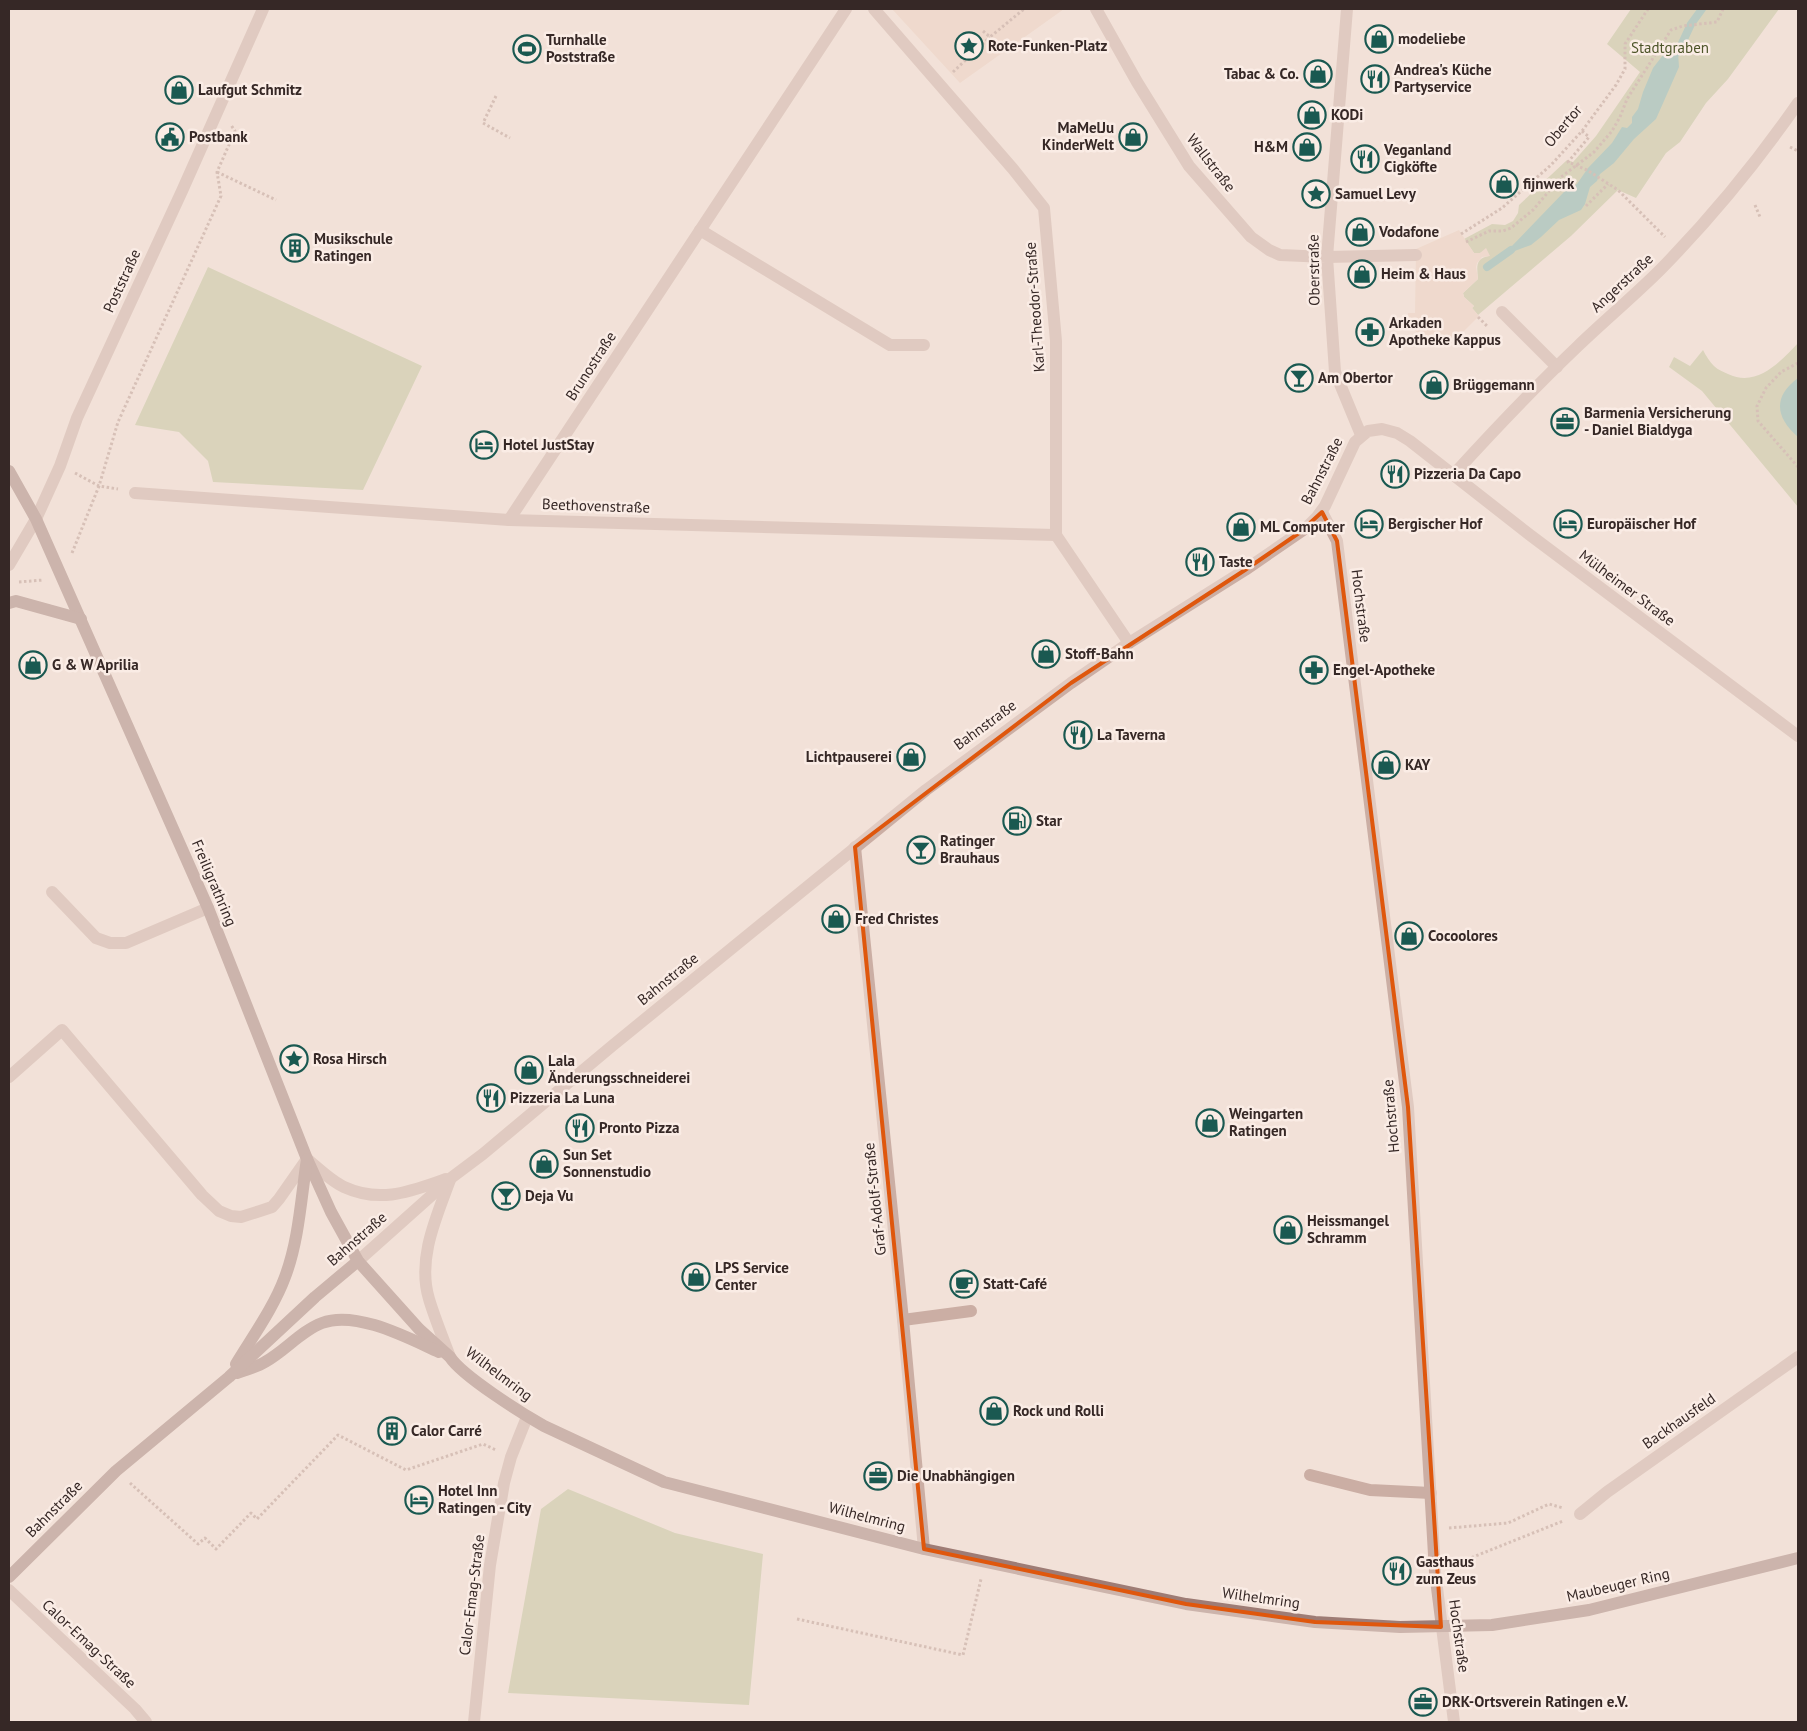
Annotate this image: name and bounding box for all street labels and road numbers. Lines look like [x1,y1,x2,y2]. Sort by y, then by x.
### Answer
street label: Obertor [1539,101,1586,151]
street label: Wallstraße [1183,130,1240,196]
street label: Oberstraße [1303,234,1324,306]
street label: Karl-Theodor-Straße [1020,241,1049,373]
street label: Poststraße [99,246,144,315]
street label: Angerstraße [1587,249,1657,316]
street label: Brunostraße [561,328,620,404]
street label: Bahnstraße [1297,434,1347,508]
street label: Beethovenstraße [542,494,650,517]
street label: Mülheimer Straße [1576,545,1679,630]
street label: Hochstraße [1348,568,1375,644]
street label: Bahnstraße [950,695,1020,754]
street label: Freiligrathring [188,837,241,929]
street label: Bahnstraße [633,948,702,1009]
street label: Hochstraße [1378,1079,1403,1153]
street label: Graf-Adolf-Straße [859,1142,890,1256]
street label: Bahnstraße [323,1207,390,1270]
street label: Wilhelmring [462,1342,536,1405]
street label: Backhausfeld [1638,1388,1719,1453]
street label: Bahnstraße [21,1476,86,1541]
street label: Wilhelmring [827,1497,908,1536]
street label: Calor-Emag-Straße [455,1533,488,1657]
street label: Maubeuger Ring [1565,1563,1671,1606]
street label: Wilhelmring [1221,1583,1301,1612]
street label: Calor-Emag-Straße [38,1595,140,1692]
street label: Hochstraße [1445,1598,1474,1674]

